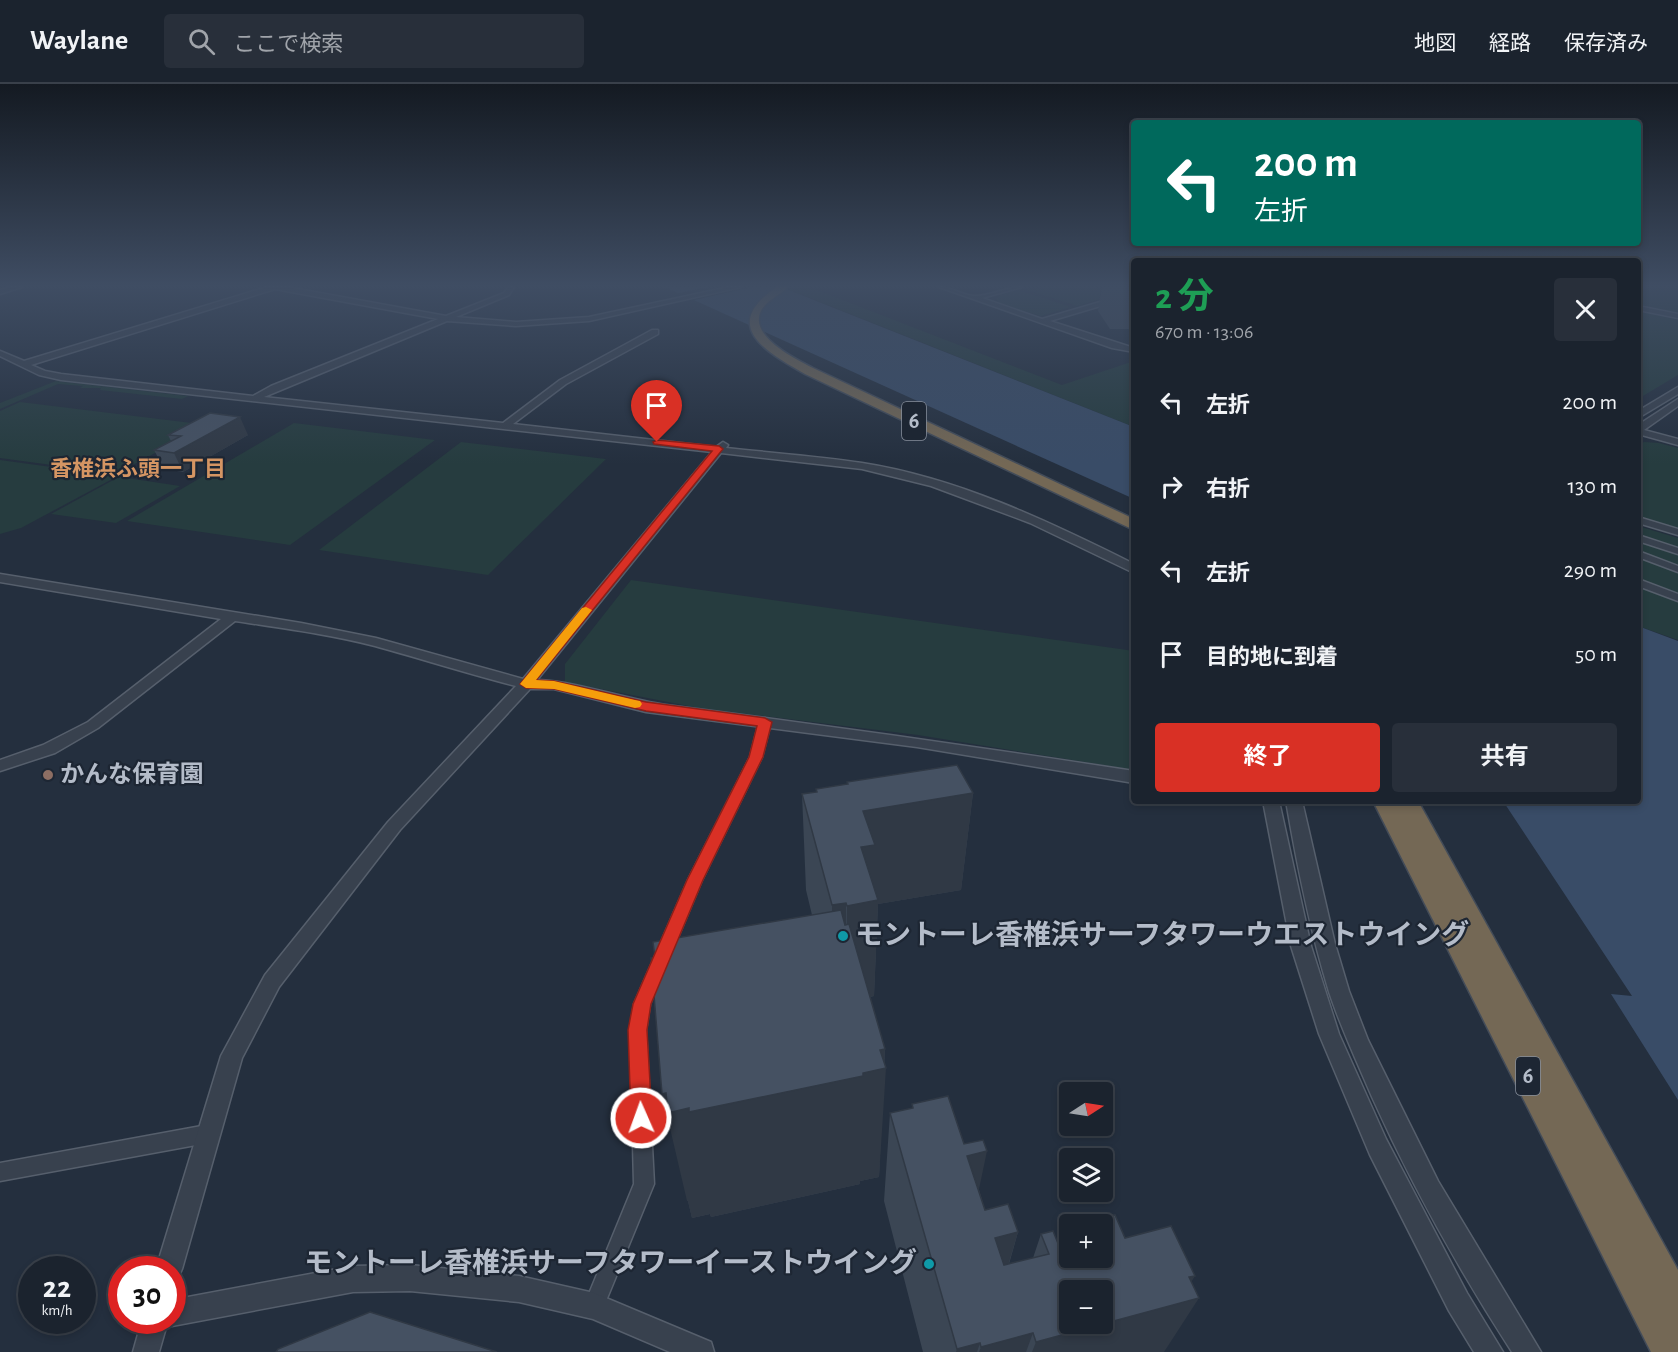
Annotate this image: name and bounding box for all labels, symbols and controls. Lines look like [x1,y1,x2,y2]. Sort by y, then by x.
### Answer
search box [164,14,584,68]
icon: search [185,25,218,58]
text: Waylane [30,27,128,55]
text: ここで検索 [233,33,343,55]
text: 地図 [1414,33,1456,54]
text: 経路 [1489,33,1531,54]
text: 保存済み [1564,33,1648,54]
text: 200 m [1254,142,1358,184]
icon: left [1155,144,1233,222]
text: 左折 [1254,198,1308,225]
button: close [1554,278,1617,341]
text: 2 分 [1155,279,1213,315]
text: 670 m · 13:06 [1155,322,1253,342]
pin [631,380,682,442]
icon: left [1155,386,1188,419]
icon: arrive [640,389,673,422]
text: 200 m [1563,391,1617,413]
text: 左折 [1206,394,1250,416]
road number: 6 [902,402,926,440]
district label: 香椎浜ふ頭一丁目 [50,457,226,480]
icon: right [1155,470,1188,503]
text: 130 m [1568,475,1617,497]
text: 右折 [1206,478,1250,500]
icon: left [1155,554,1188,587]
text: 290 m [1564,559,1617,581]
text: 左折 [1206,562,1250,584]
icon: arrive [1155,638,1188,671]
text: 50 m [1575,643,1617,665]
text: 目的地に到着 [1206,646,1338,668]
button: 終了 [1155,723,1380,792]
button: 共有 [1392,723,1617,792]
place label: かんな保育園 [60,761,204,787]
marker: かんな保育園 [41,768,55,782]
place label: モントーレ香椎浜サーフタワーウエストウイング [855,919,1469,950]
marker: モントーレ香椎浜サーフタワーウエストウイング [836,929,850,943]
road number: 6 [1516,1057,1540,1095]
north arrow [1059,1082,1113,1136]
map controls [1059,1082,1113,1334]
position arrow [609,1086,673,1150]
button: layers [1059,1148,1113,1202]
button: + [1059,1214,1113,1268]
place label: モントーレ香椎浜サーフタワーイーストウイング [304,1247,917,1278]
speed limit sign: 30 [108,1256,186,1334]
marker: モントーレ香椎浜サーフタワーイーストウイング [922,1257,936,1271]
text: 22 [43,1273,71,1303]
button: − [1059,1280,1113,1334]
text: km/h [42,1303,72,1318]

